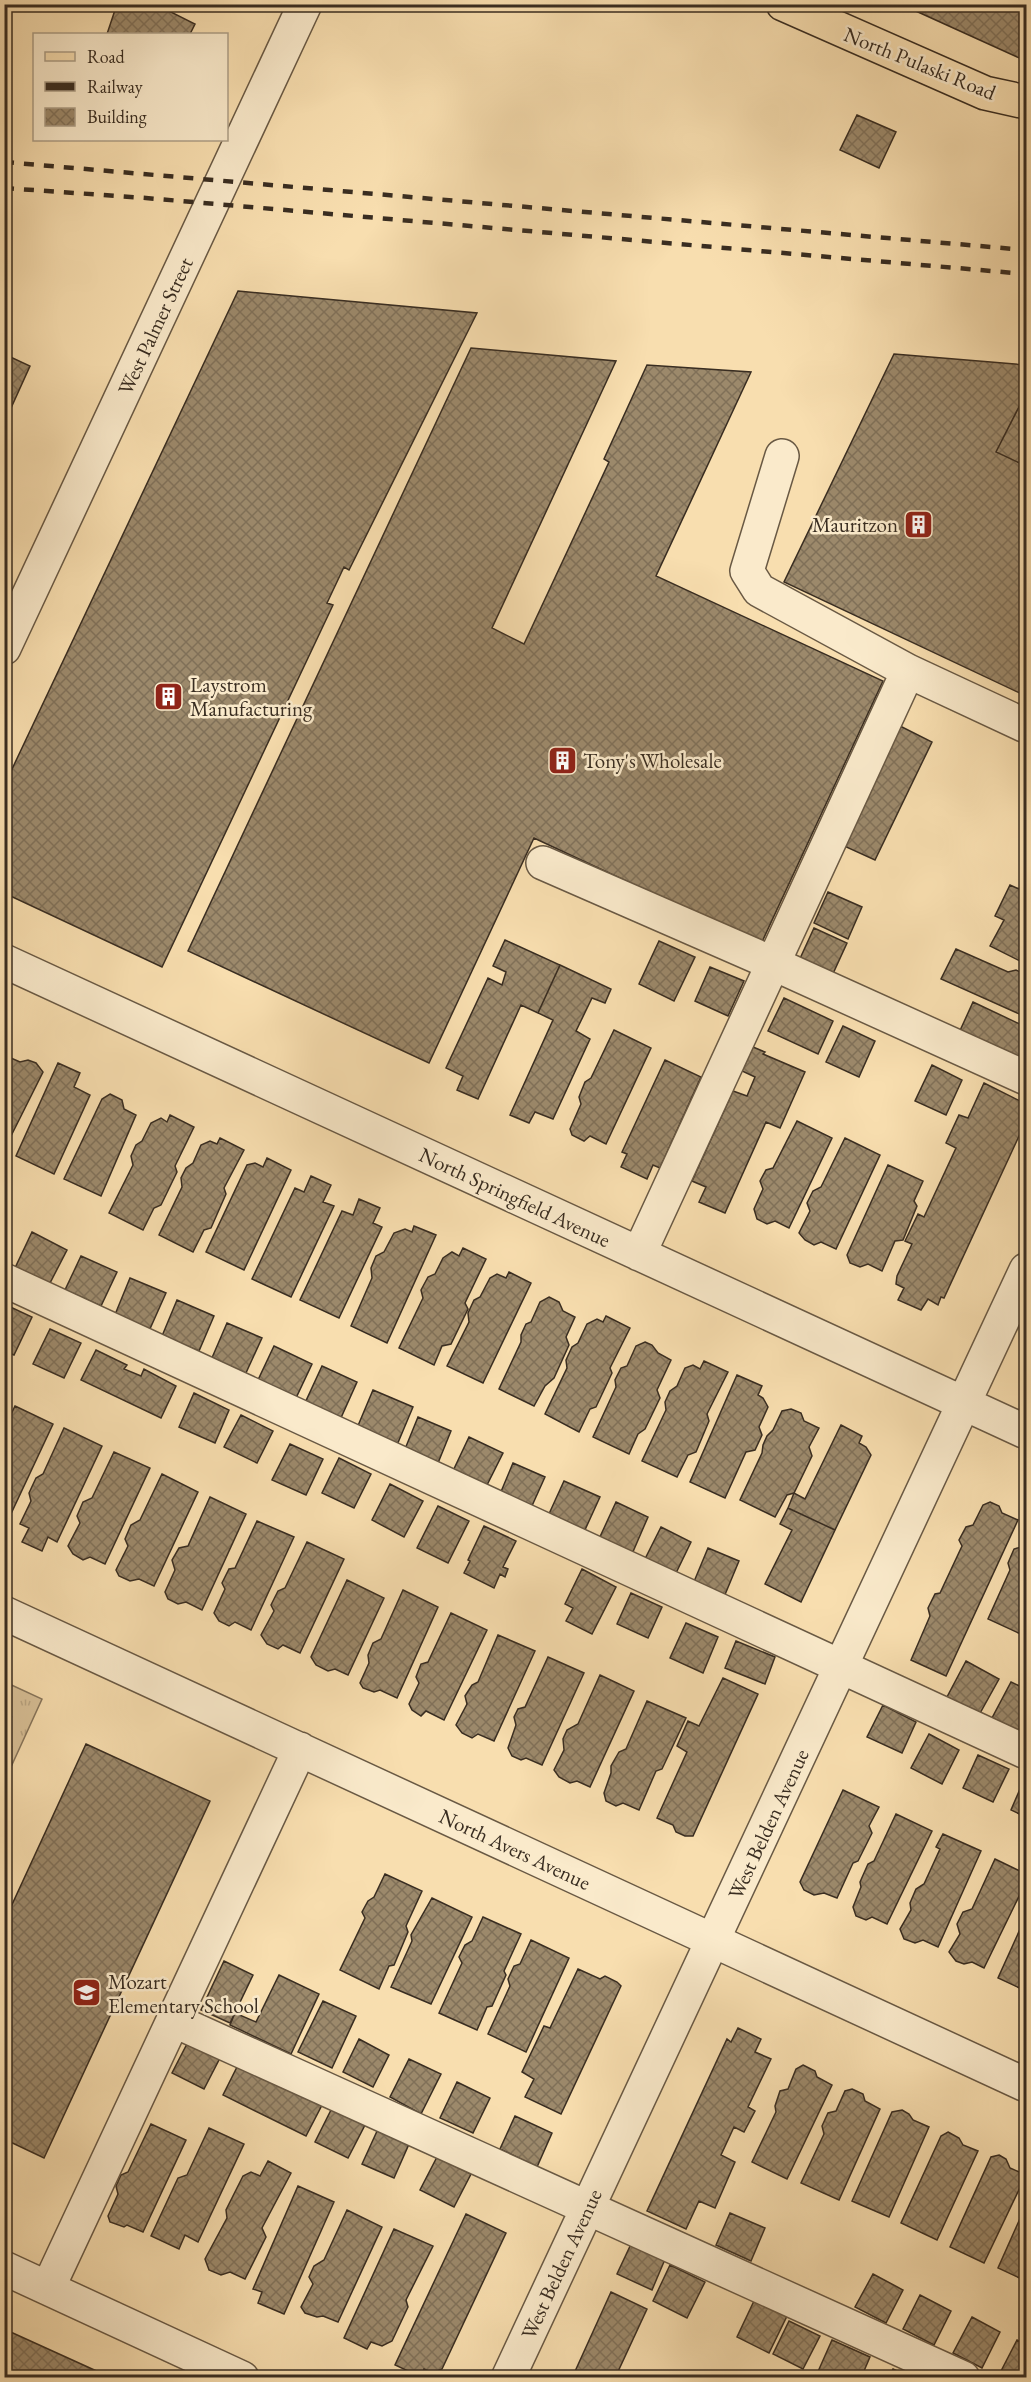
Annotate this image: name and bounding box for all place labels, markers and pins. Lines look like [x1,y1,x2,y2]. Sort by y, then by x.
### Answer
building icon: Mauritzon [903,508,935,540]
place label: Mauritzon [812,511,898,538]
place label: Laystrom Manufacturing [190,671,313,722]
building icon: Laystrom Manufacturing [153,680,185,712]
building icon: Tony's Wholesale [546,744,578,776]
place label: Tony's Wholesale [583,747,722,774]
place label: Mozart Elementary School [108,1968,259,2019]
school or university icon: Mozart Elementary School [71,1977,103,2009]

